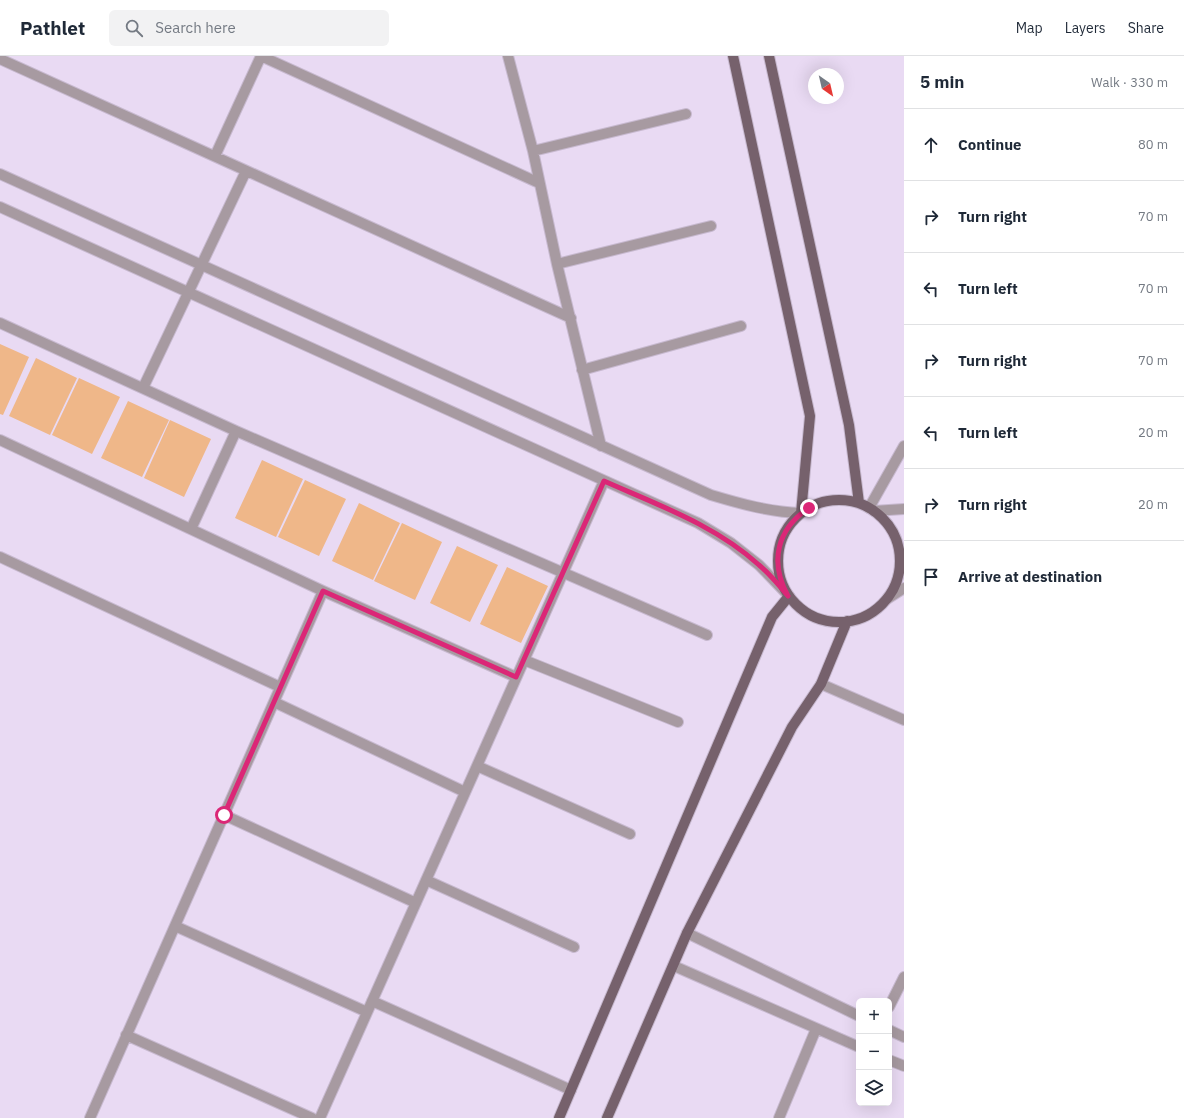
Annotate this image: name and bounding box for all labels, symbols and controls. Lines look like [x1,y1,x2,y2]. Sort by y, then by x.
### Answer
search box [109,10,389,46]
text: Pathlet [20,16,85,40]
icon: search [123,17,145,39]
text: Search here [155,18,236,37]
text: Map [1016,19,1043,37]
text: Layers [1065,19,1106,37]
text: Share [1128,19,1164,37]
north arrow [808,68,844,104]
text: 5 min [920,71,964,93]
text: Walk · 330 m [1091,74,1168,91]
icon: ahead [920,134,942,156]
text: Continue [958,135,1022,154]
text: 80 m [1138,136,1168,153]
icon: right [920,206,942,228]
text: Turn right [958,207,1027,226]
text: 70 m [1138,208,1168,225]
icon: left [920,278,942,300]
text: Turn left [958,279,1018,298]
text: 70 m [1138,280,1168,297]
icon: right [920,350,942,372]
text: Turn right [958,351,1027,370]
text: 70 m [1138,352,1168,369]
icon: left [920,422,942,444]
text: Turn left [958,423,1018,442]
text: 20 m [1138,424,1168,441]
icon: right [920,494,942,516]
text: Turn right [958,495,1027,514]
text: 20 m [1138,496,1168,513]
route end [800,499,818,517]
icon: arrive [920,566,942,588]
text: Arrive at destination [958,567,1102,586]
route start [215,806,233,824]
map controls [856,998,892,1106]
button: + [856,998,892,1034]
button: − [856,1034,892,1070]
button: layers [856,1070,892,1106]

